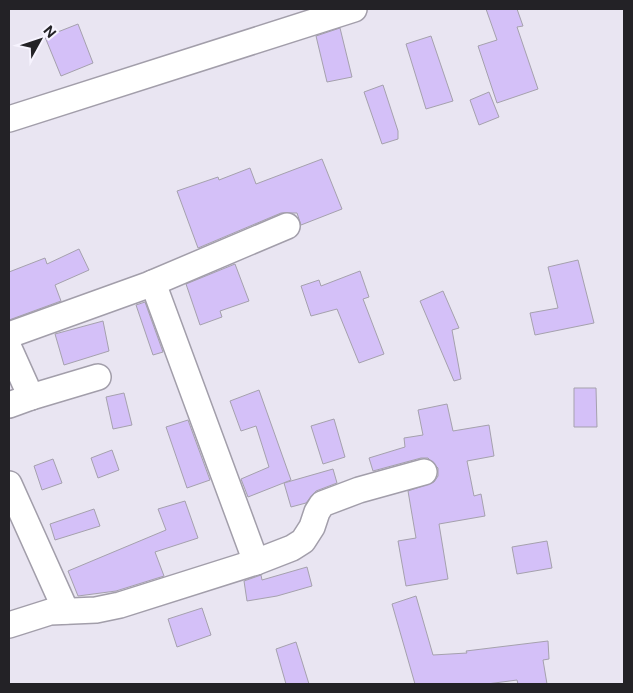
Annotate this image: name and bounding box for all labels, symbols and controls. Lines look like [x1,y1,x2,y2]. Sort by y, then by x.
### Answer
north arrow [15,15,65,65]
text: N [40,22,60,41]

